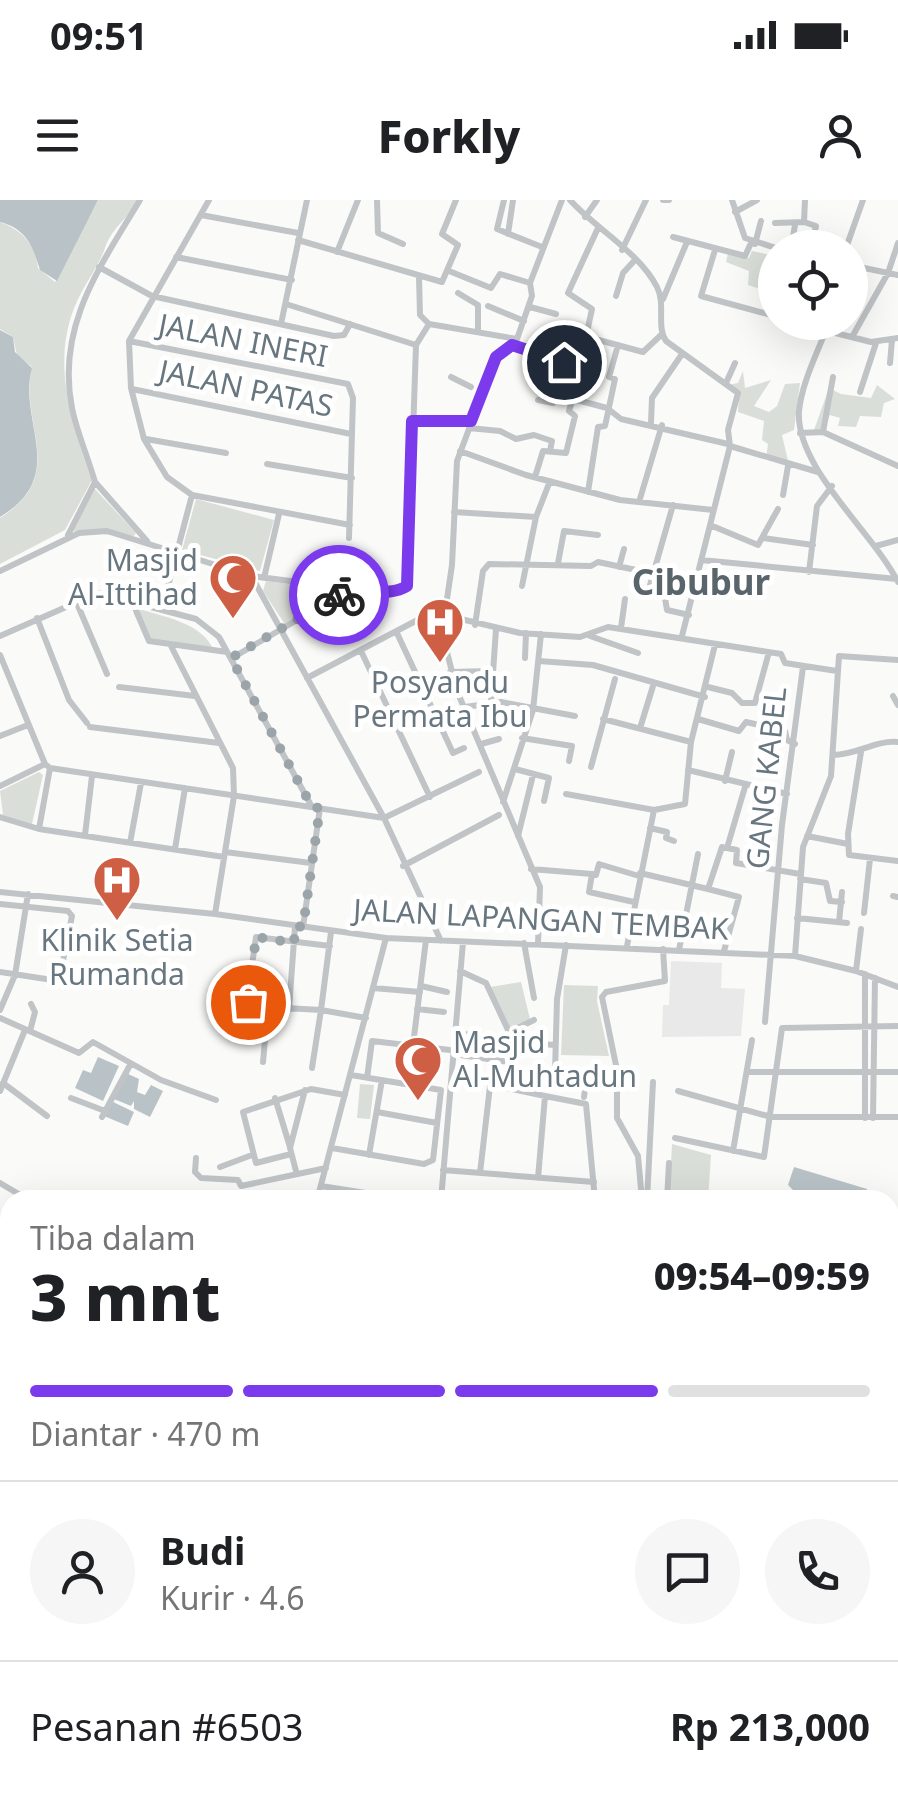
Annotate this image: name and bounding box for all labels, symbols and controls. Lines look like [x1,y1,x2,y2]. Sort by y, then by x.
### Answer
text: 09:51 [50,9,148,61]
text: Forkly [378,105,520,166]
icon: menu [30,108,85,163]
icon: person [813,108,868,163]
map controls [758,230,868,340]
button: locate [758,230,868,340]
street label: JALAN INERI [152,302,331,376]
pin [522,320,607,405]
icon: home [537,335,592,390]
street label: JALAN PATAS [153,348,337,426]
place label: Masjid Al-Ittihad [68,539,198,614]
courier [289,545,389,645]
mosque icon: Masjid Al-Ittihad [207,552,259,620]
district label: Cibubur [632,558,771,605]
icon: bike [312,568,367,623]
hospital icon: Posyandu Permata Ibu [414,596,466,664]
place label: Posyandu Permata Ibu [353,661,527,736]
street label: GANG KABEL [736,685,795,871]
hospital icon: Klinik Setia Rumanda [91,854,143,922]
street label: JALAN LAPANGAN TEMBAK [349,888,730,949]
place label: Klinik Setia Rumanda [41,919,193,994]
pin [206,960,291,1045]
icon: bag [221,975,276,1030]
place label: Masjid Al-Muhtadun [453,1021,637,1096]
mosque icon: Masjid Al-Muhtadun [392,1034,444,1102]
text: Tiba dalam [30,1216,196,1259]
text: 09:54–09:59 [654,1249,870,1301]
text: 3 mnt [30,1252,220,1340]
text: Diantar · 470 m [30,1412,260,1455]
button: person [30,1519,135,1624]
button: chat [635,1519,740,1624]
button: phone [765,1519,870,1624]
text: Budi [160,1524,245,1576]
text: Kurir · 4.6 [160,1576,305,1619]
text: Pesanan #6503 [30,1700,304,1752]
text: Rp 213,000 [670,1700,870,1752]

